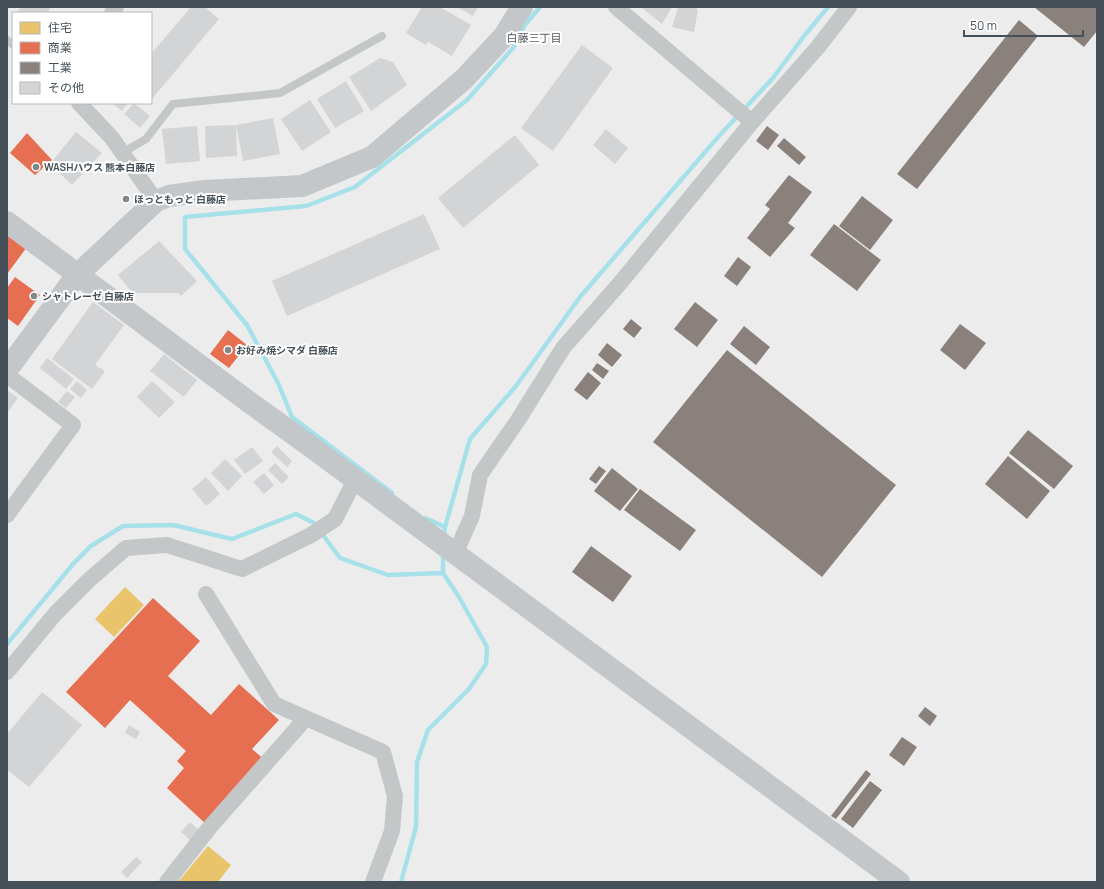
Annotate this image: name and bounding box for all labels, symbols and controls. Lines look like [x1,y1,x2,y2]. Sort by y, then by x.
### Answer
legend [12,12,152,104]
scale bar [964,12,1083,38]
text: 50 m [970,17,997,34]
text: 住宅 [48,19,72,36]
district label: 白藤三丁目 [507,30,562,45]
text: 商業 [48,39,72,56]
text: 工業 [48,59,72,76]
text: その他 [48,79,84,96]
place label: WASHハウス 熊本白藤店 [44,160,155,174]
marker: WASHハウス 熊本白藤店 [31,162,41,172]
place label: ほっともっと 白藤店 [134,192,226,206]
marker: ほっともっと 白藤店 [121,194,131,204]
place label: シャトレーゼ 白藤店 [42,289,134,303]
marker: シャトレーゼ 白藤店 [29,291,39,301]
place label: お好み焼シマダ 白藤店 [236,343,338,357]
marker: お好み焼シマダ 白藤店 [223,345,233,355]

